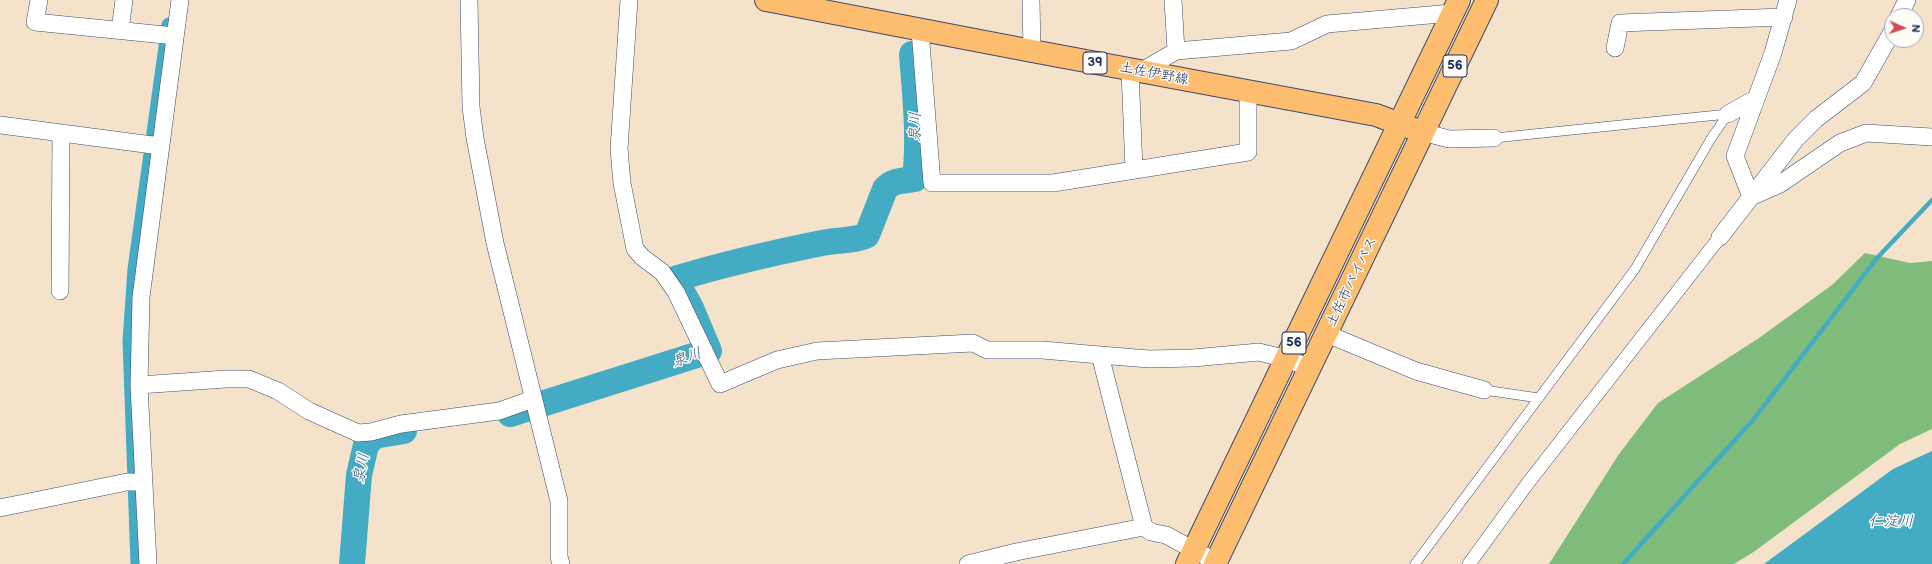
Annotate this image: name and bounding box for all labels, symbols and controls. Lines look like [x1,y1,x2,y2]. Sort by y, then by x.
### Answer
north arrow [1884,8,1924,48]
text: N [1909,24,1922,33]
road number: 39 [1083,52,1107,74]
road number: 56 [1443,55,1467,77]
street label: 土佐伊野線 [1118,59,1190,89]
water label: 泉川 [907,112,925,142]
street label: 土佐市バイパス [1323,234,1381,330]
road number: 56 [1282,332,1306,354]
water label: 泉川 [670,345,704,371]
water label: 泉川 [350,452,374,484]
water label: 仁淀川 [1869,513,1913,531]

